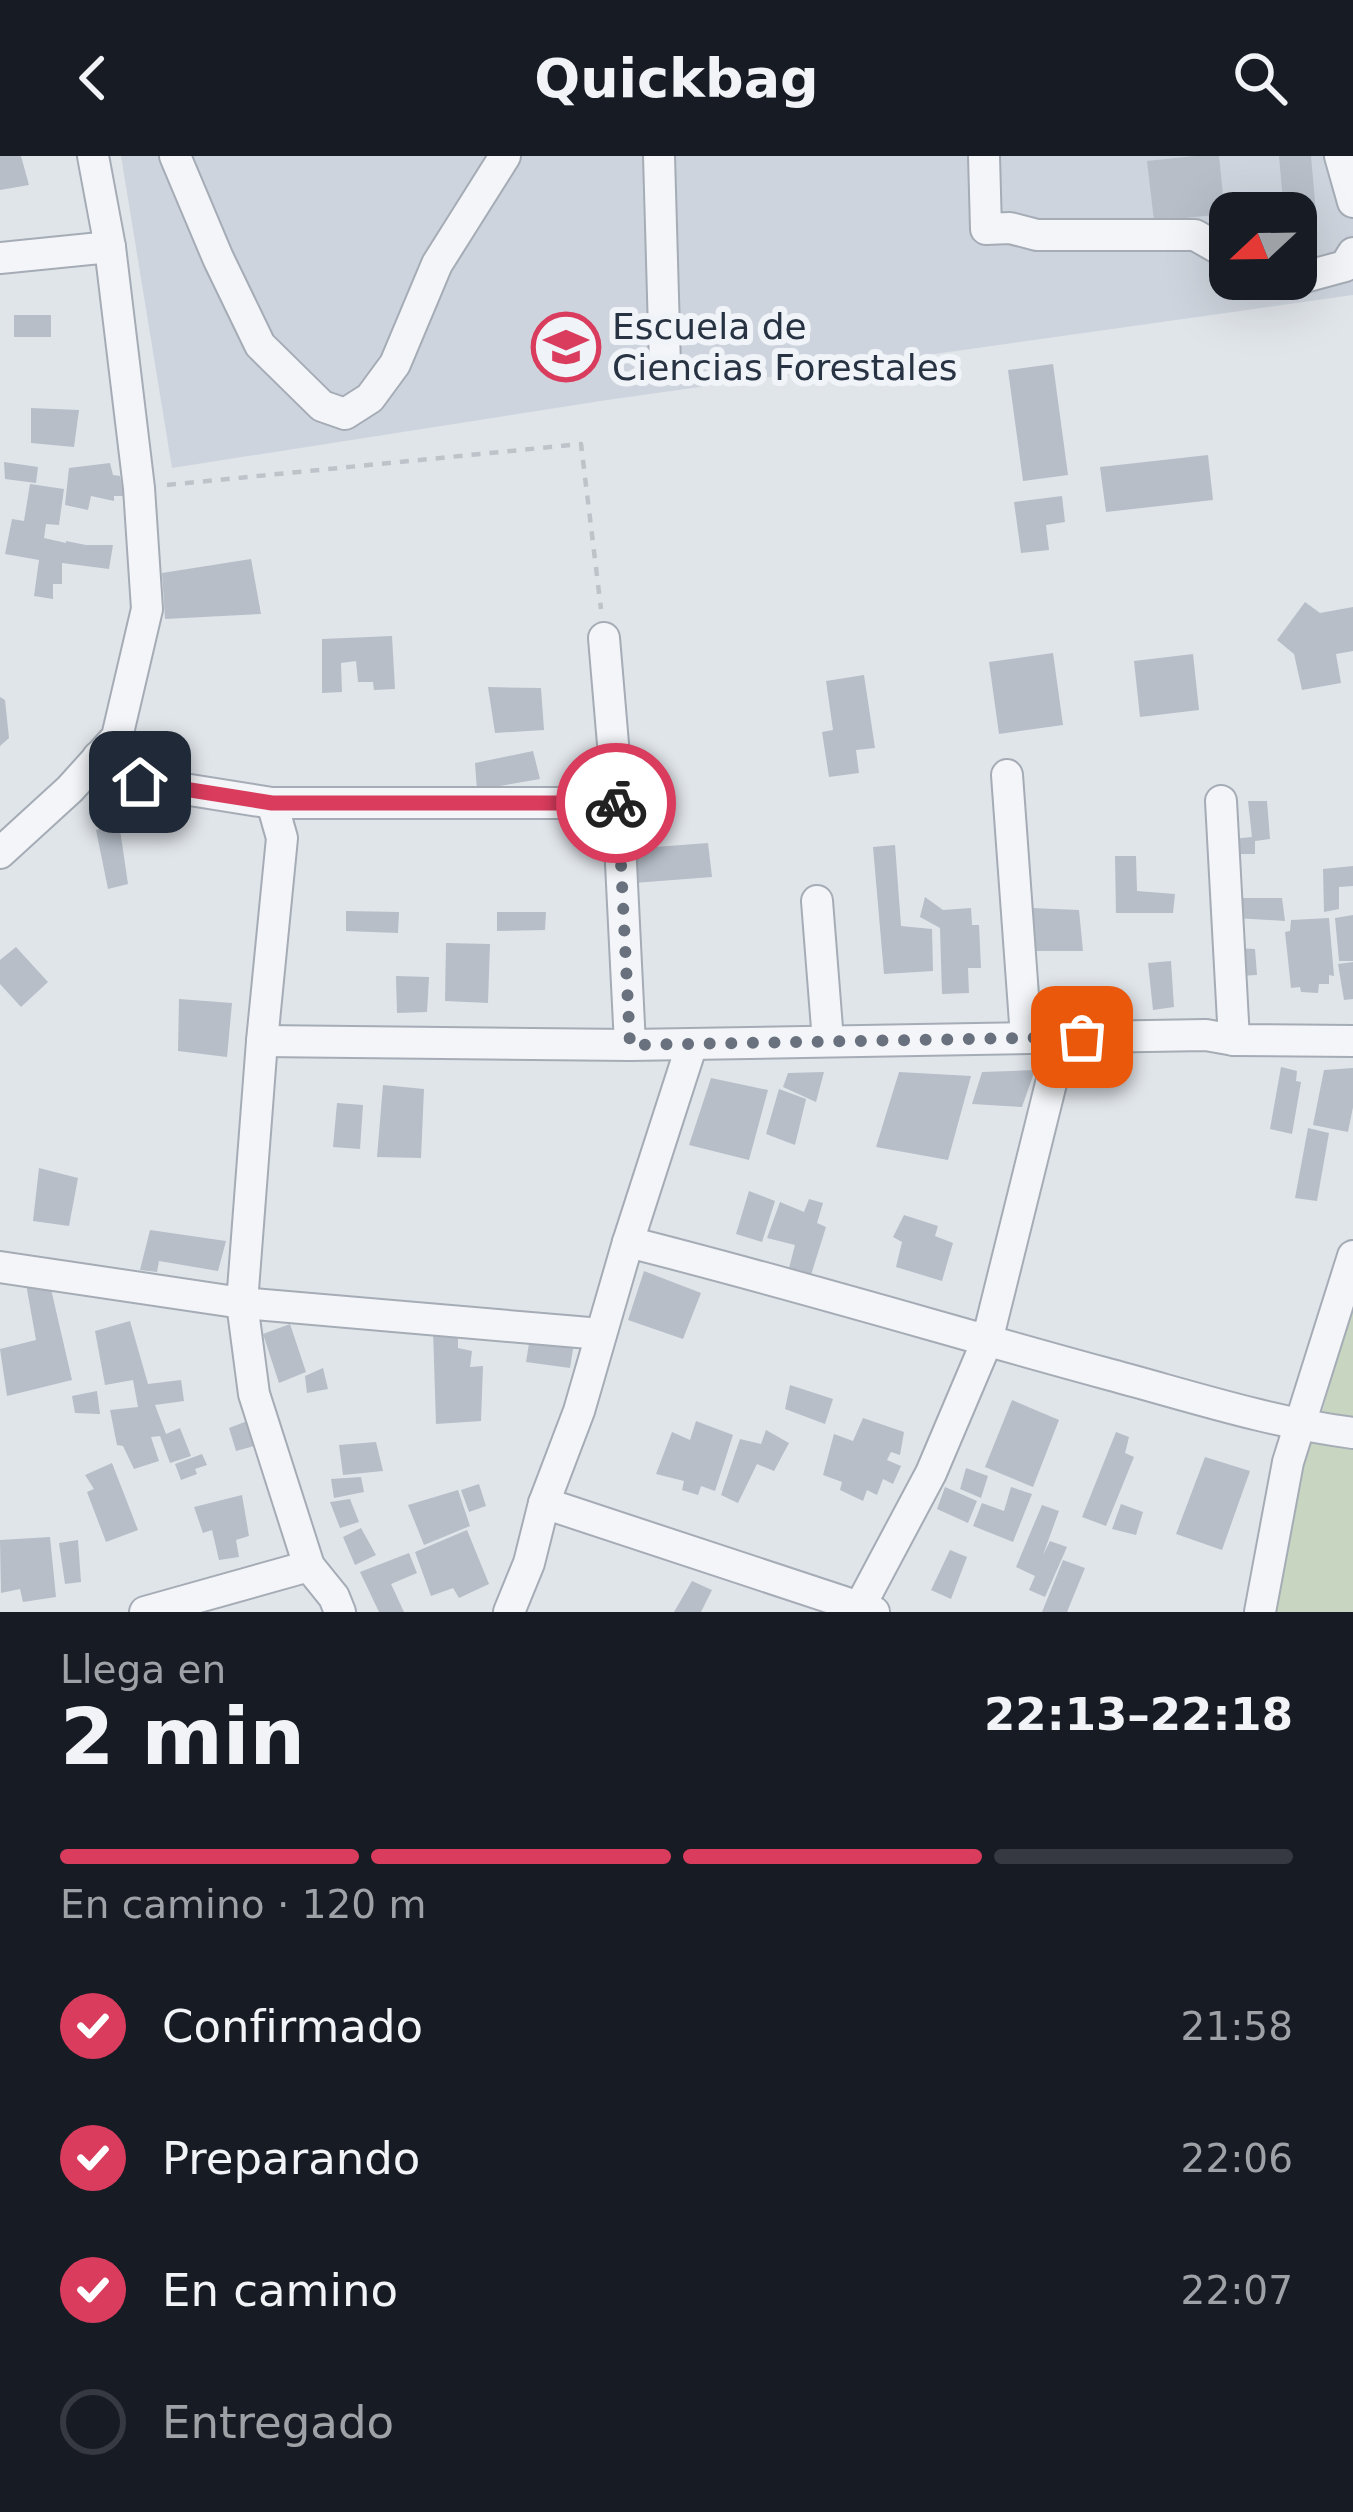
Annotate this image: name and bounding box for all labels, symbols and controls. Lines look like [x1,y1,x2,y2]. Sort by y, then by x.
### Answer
icon: back [60,45,126,111]
icon: search [1227,45,1293,111]
text: Quickbag [534,47,819,110]
north arrow [1209,192,1317,300]
map controls [1209,192,1317,300]
place label: Escuela de Ciencias Forestales [612,306,958,388]
school or university icon: Escuela de Ciencias Forestales [531,312,601,382]
pin [89,731,191,833]
courier [556,743,676,863]
icon: home [107,749,173,815]
icon: bike [583,770,649,836]
pin [1031,986,1133,1088]
icon: bag [1049,1004,1115,1070]
text: Llega en [60,1647,226,1692]
text: 22:13–22:18 [984,1688,1293,1741]
text: 2 min [60,1692,305,1782]
text: En camino · 120 m [60,1882,427,1927]
icon: check [60,1993,126,2059]
text: Confirmado [162,2000,423,2053]
text: 21:58 [1181,2004,1293,2049]
icon: check [60,2125,126,2191]
text: Preparando [162,2132,420,2185]
text: 22:06 [1181,2136,1293,2181]
icon: check [60,2257,126,2323]
text: En camino [162,2264,398,2317]
text: 22:07 [1181,2268,1293,2313]
text: Entregado [162,2396,394,2449]

